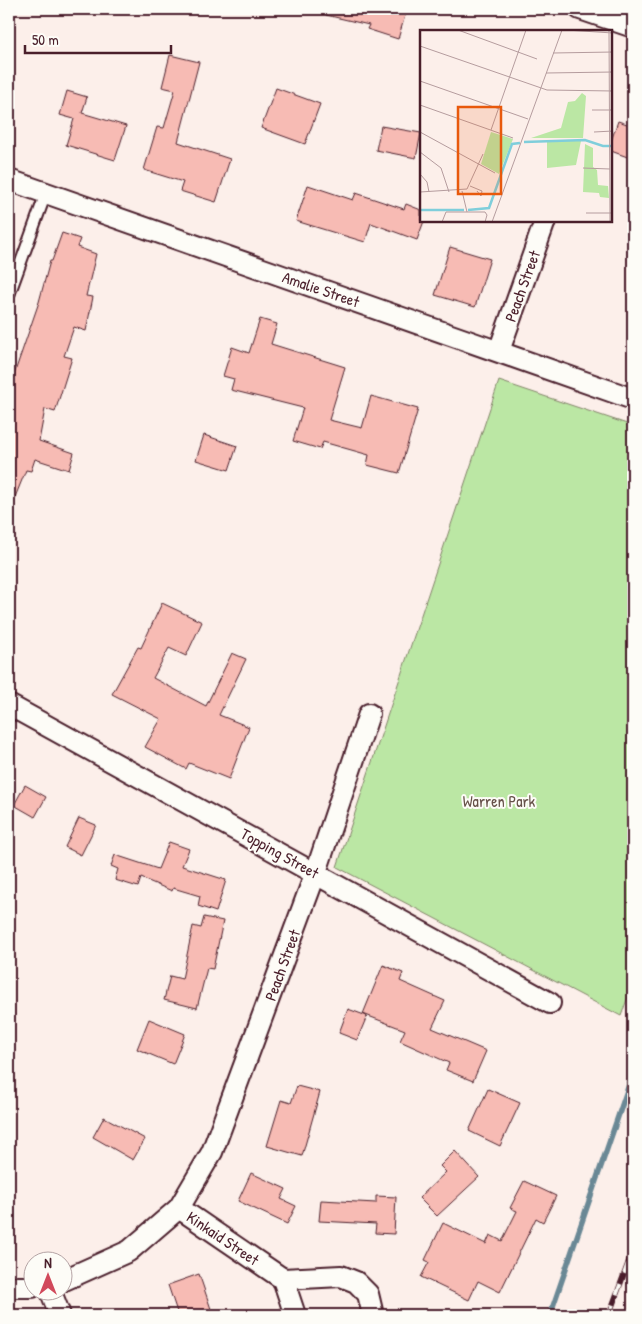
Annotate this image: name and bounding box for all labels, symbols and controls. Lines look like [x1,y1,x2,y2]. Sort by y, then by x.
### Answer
scale bar [25,22,171,54]
text: 50 m [32,29,59,50]
inset map [420,30,612,222]
street label: Peach Street [499,247,545,325]
street label: Amalie Street [280,266,363,313]
park label: Warren Park [463,790,536,812]
street label: Topping Street [237,822,324,884]
street label: Peach Street [259,926,305,1004]
street label: Kinkaid Street [183,1206,264,1271]
north arrow [22,1252,72,1302]
text: N [44,1253,52,1272]

